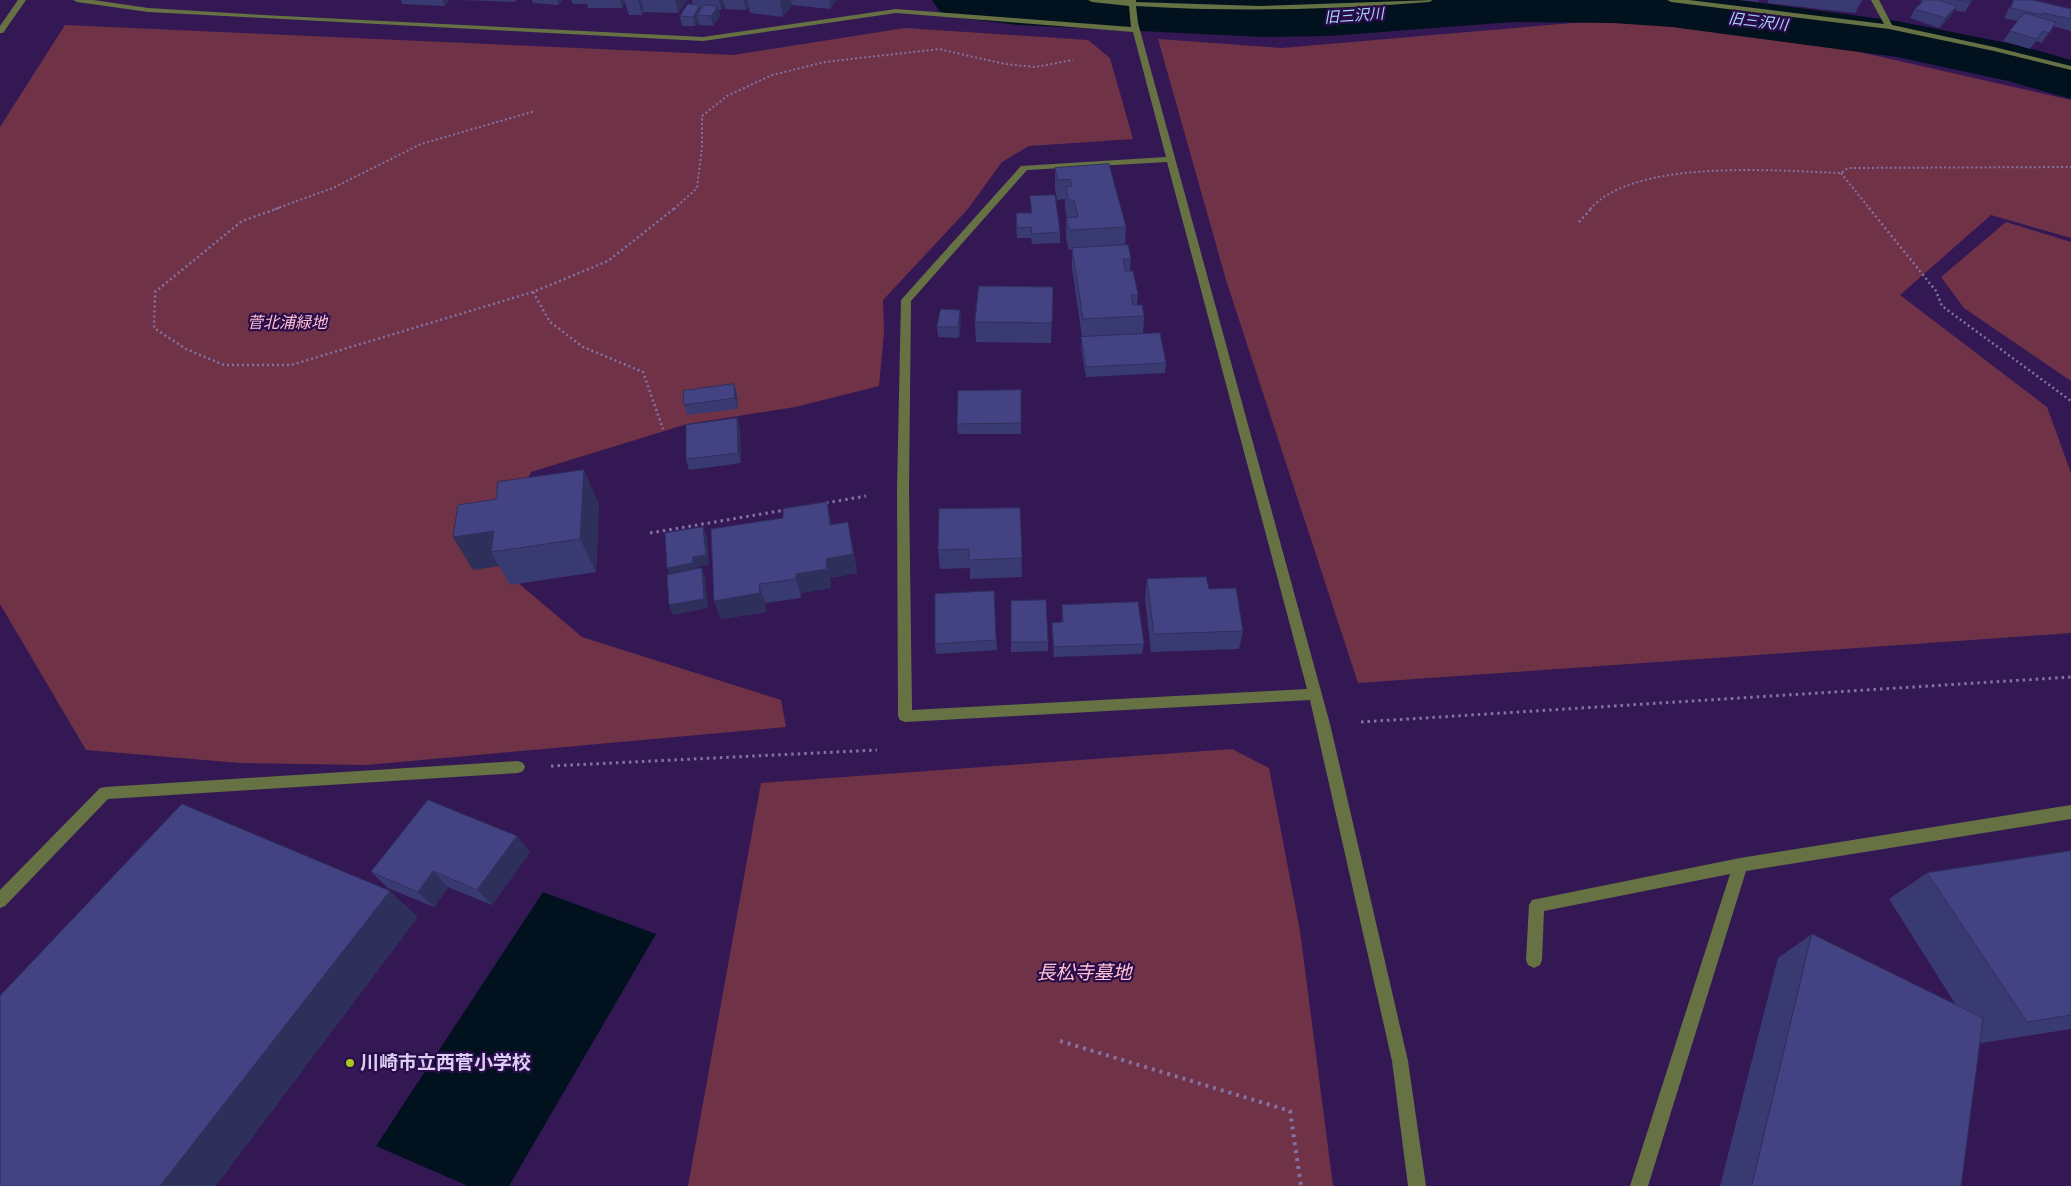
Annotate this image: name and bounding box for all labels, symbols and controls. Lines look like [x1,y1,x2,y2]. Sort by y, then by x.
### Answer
water label: 旧三沢川 [1323,5,1385,27]
water label: 旧三沢川 [1727,9,1789,35]
park label: 菅北浦緑地 [247,313,327,333]
park label: 長松寺墓地 [1037,962,1131,984]
place label: 川崎市立西菅小学校 [360,1052,531,1074]
marker: 川崎市立西菅小学校 [344,1057,356,1069]

